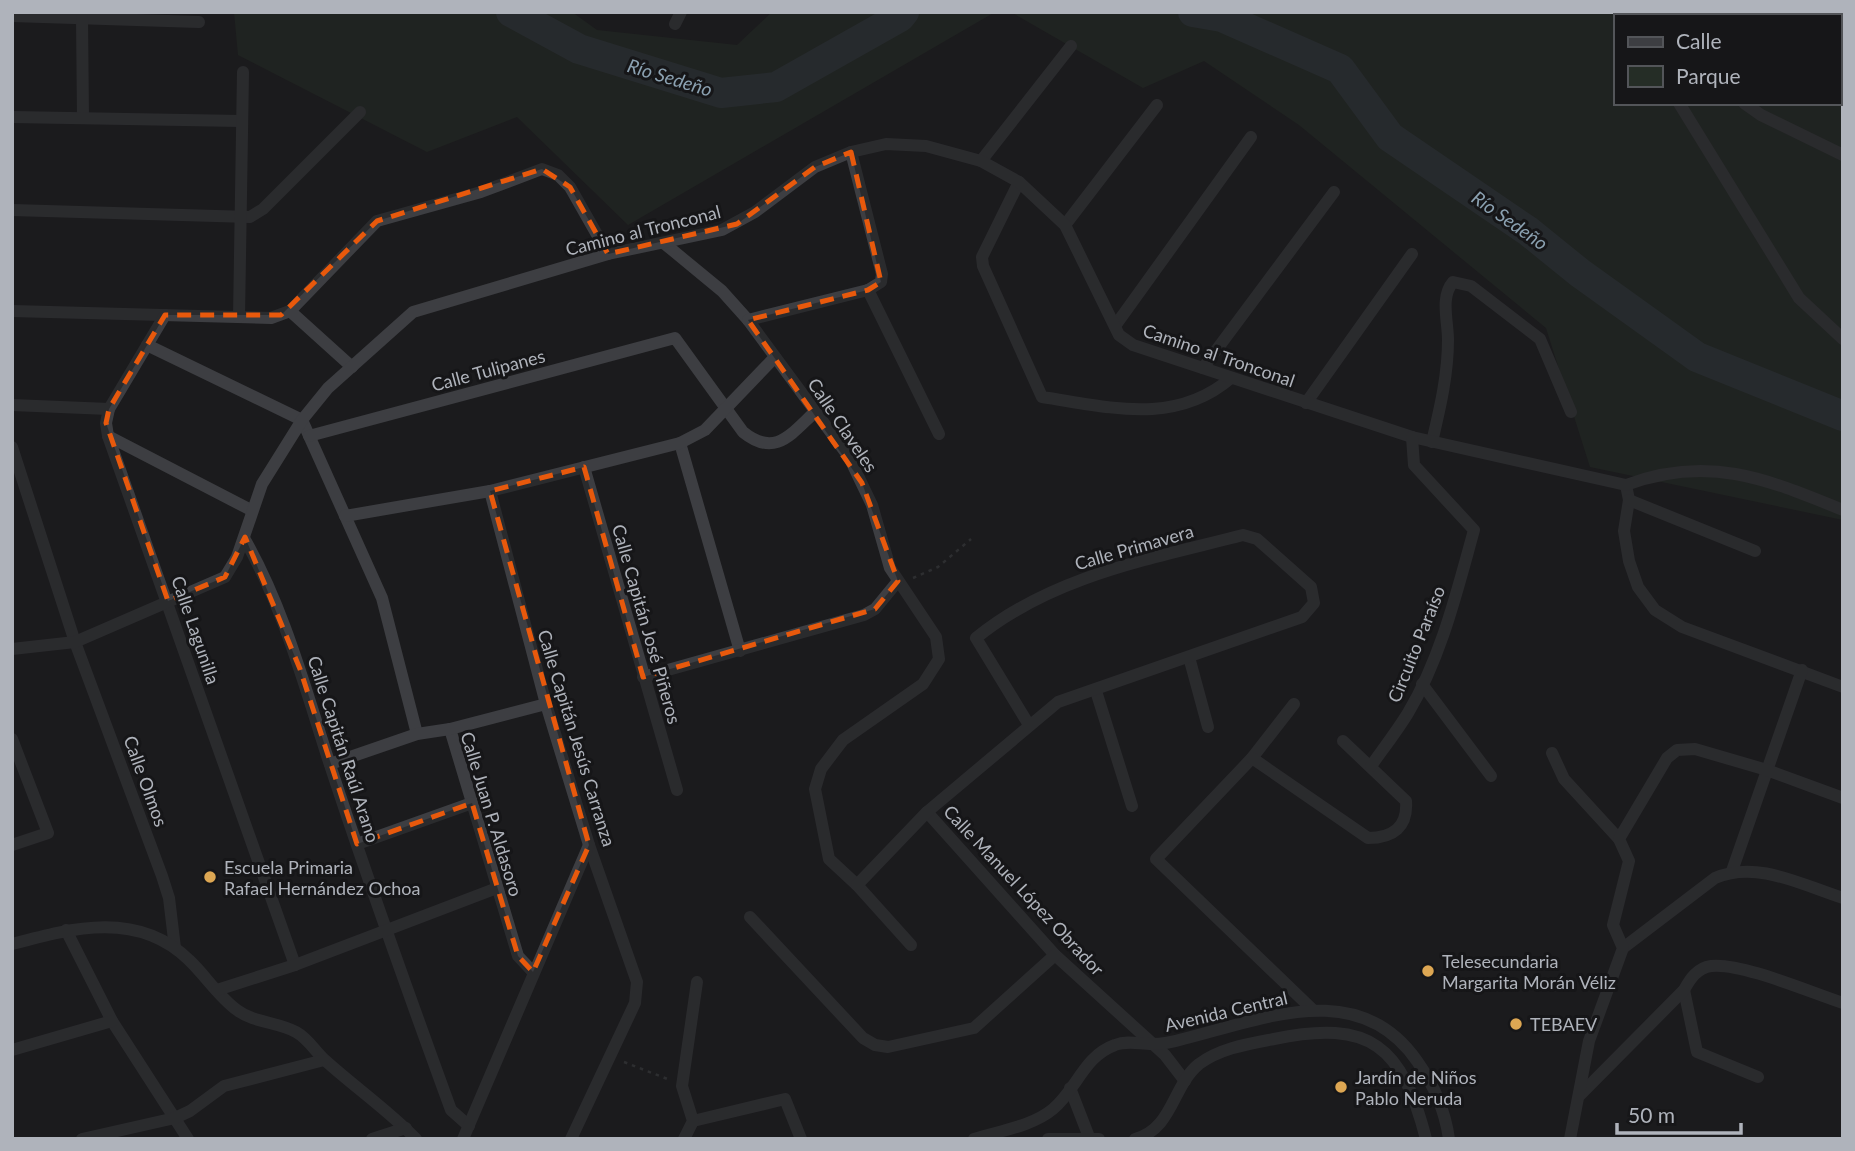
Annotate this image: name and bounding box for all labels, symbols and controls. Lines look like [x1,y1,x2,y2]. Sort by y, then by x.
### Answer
legend [1614,14,1841,105]
text: Calle [1676,28,1721,53]
water label: Río Sedeño [625,53,715,101]
text: Parque [1676,63,1741,88]
water label: Río Sedeño [1468,186,1552,255]
street label: Camino al Tronconal [563,200,723,260]
street label: Camino al Tronconal [1140,319,1298,391]
street label: Calle Tulipanes [429,344,547,396]
street label: Calle Claveles [803,374,883,476]
street label: Calle Primavera [1072,520,1196,574]
street label: Calle Capitán José Piñeros [608,522,686,727]
street label: Calle Lagunilla [167,573,225,687]
street label: Circuito Paraíso [1383,582,1449,706]
street label: Calle Capitán Jesús Carranza [534,627,620,849]
street label: Calle Capitán Raúl Arano [303,653,385,845]
street label: Calle Juan P. Aldasoro [456,729,528,899]
street label: Calle Olmos [119,733,173,830]
street label: Calle Manuel López Obrador [939,800,1109,980]
place label: Escuela Primaria Rafael Hernández Ochoa [224,856,420,899]
marker: Escuela Primaria Rafael Hernández Ochoa [202,869,218,885]
place label: Telesecundaria Margarita Morán Véliz [1442,950,1616,993]
marker: Telesecundaria Margarita Morán Véliz [1420,963,1436,979]
street label: Avenida Central [1162,986,1290,1036]
place label: TEBAEV [1530,1013,1598,1035]
marker: TEBAEV [1508,1016,1524,1032]
place label: Jardín de Niños Pablo Neruda [1355,1066,1477,1109]
marker: Jardín de Niños Pablo Neruda [1333,1079,1349,1095]
scale bar [1617,1092,1741,1136]
text: 50 m [1628,1102,1675,1127]

